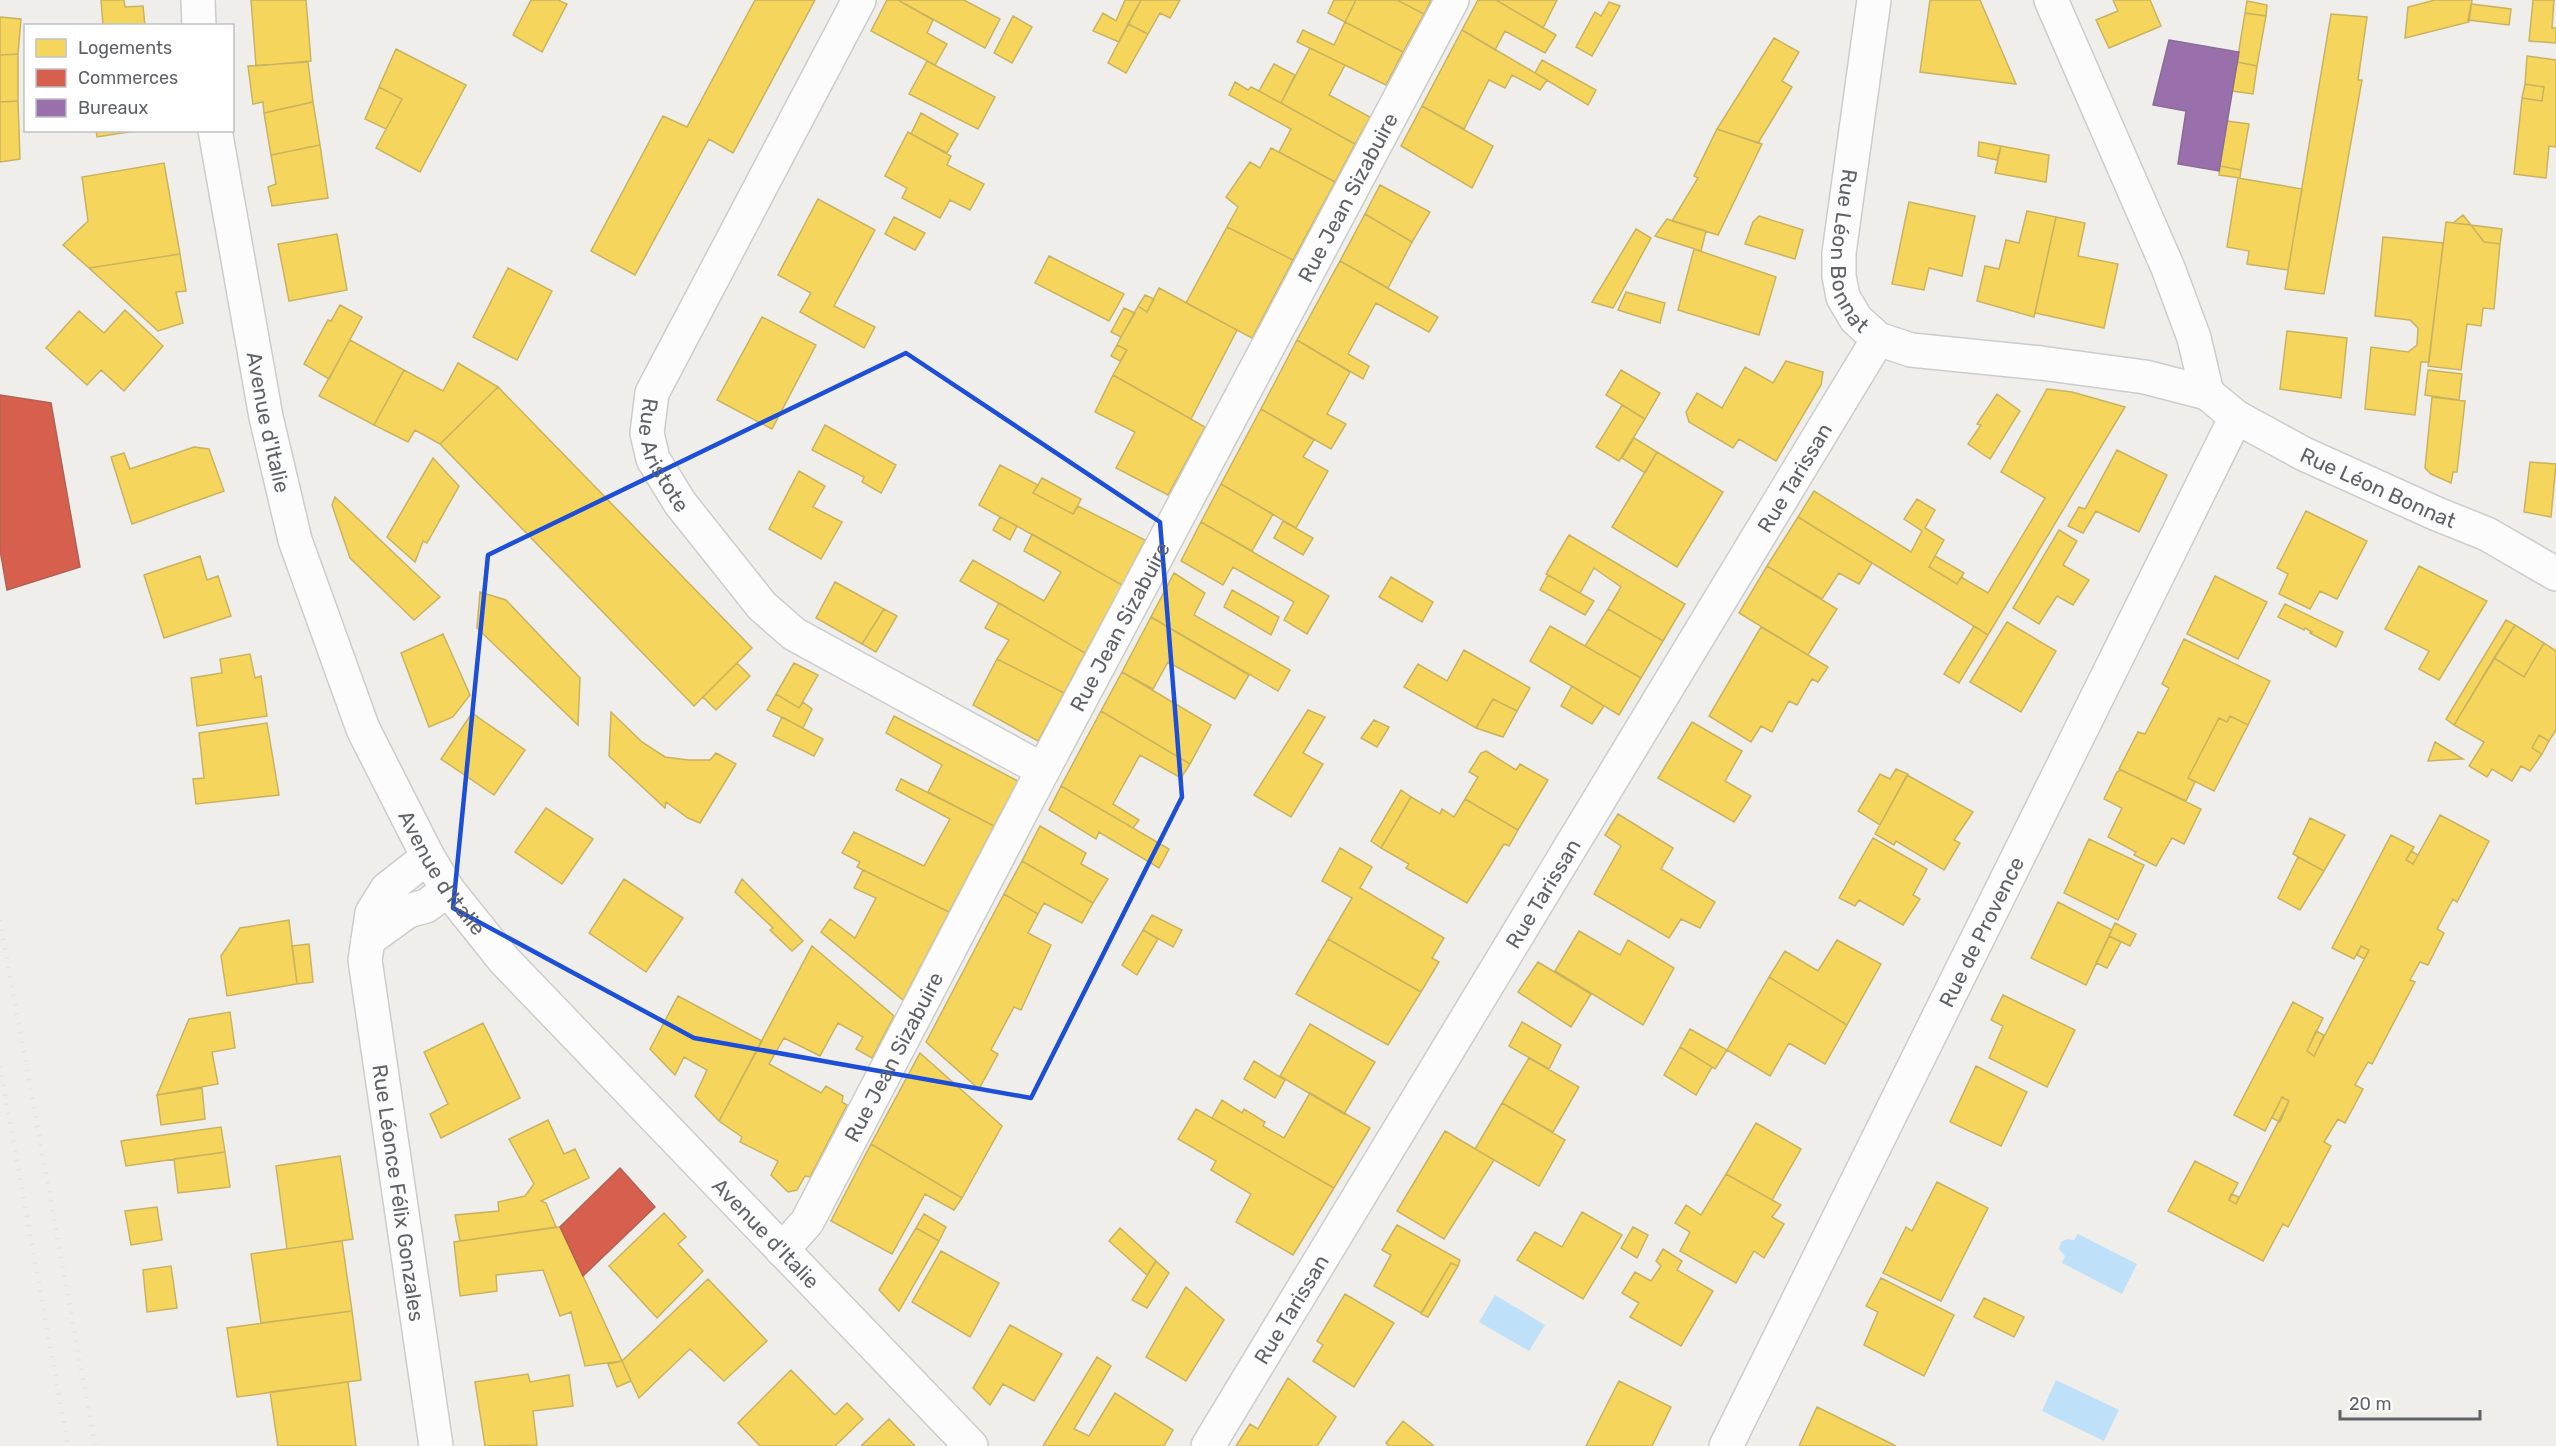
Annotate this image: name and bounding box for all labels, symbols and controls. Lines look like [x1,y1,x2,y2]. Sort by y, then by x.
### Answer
legend [24,24,234,132]
text: Logements [78,37,172,59]
text: Commerces [78,67,178,89]
text: Bureaux [78,97,148,119]
street label: Rue Jean Sizabuire [1292,108,1402,286]
street label: Rue Léon Bonnat [1827,168,1874,337]
street label: Avenue d'Italie [242,350,296,495]
street label: Rue Aristote [634,397,695,517]
street label: Rue Tarissan [1751,418,1837,537]
street label: Rue Léon Bonnat [2297,442,2460,533]
street label: Rue Jean Sizabuire [1064,537,1174,715]
street label: Avenue d'Italie [394,806,491,940]
street label: Rue Tarissan [1500,834,1585,953]
street label: Rue de Provence [1933,852,2029,1011]
street label: Rue Jean Sizabuire [839,968,948,1146]
street label: Rue Léonce Félix Gonzales [368,1062,430,1323]
street label: Avenue d'Italie [708,1173,825,1293]
street label: Rue Tarissan [1248,1250,1334,1368]
scale bar [2340,1383,2480,1421]
text: 20 m [2349,1393,2391,1415]

